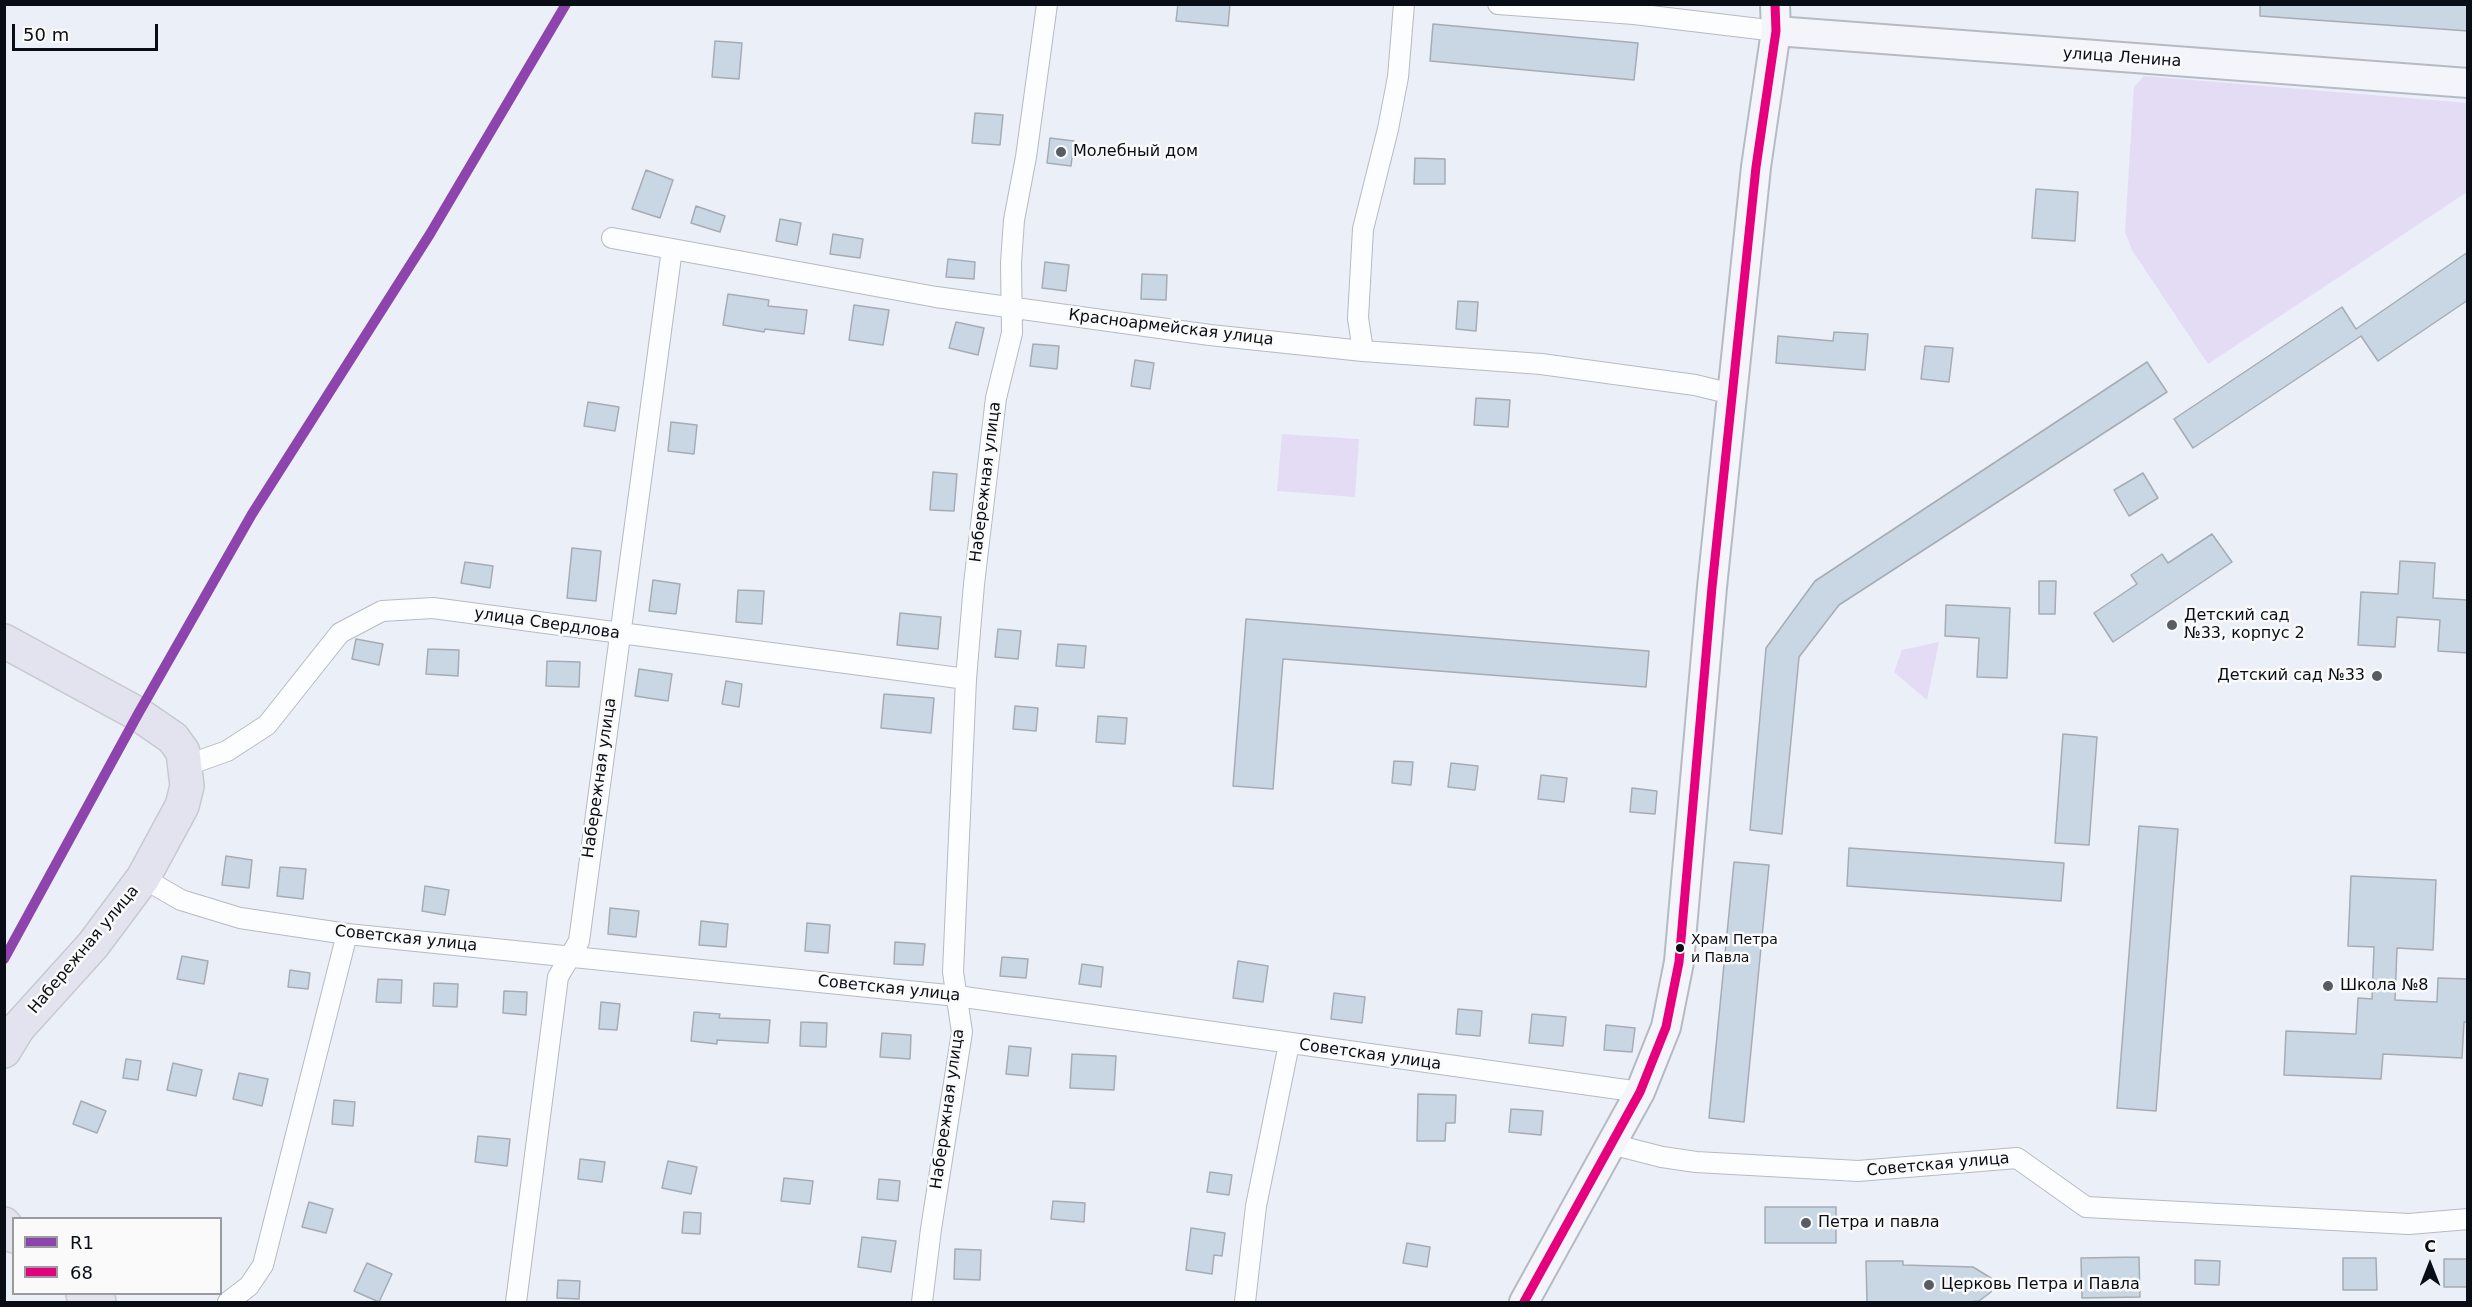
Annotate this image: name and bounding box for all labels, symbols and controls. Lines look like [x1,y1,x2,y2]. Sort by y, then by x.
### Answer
scale bar [15,12,160,50]
text: 50 m [23,24,69,45]
street label: улица Ленина [2062,44,2182,72]
place label: Молебный дом [1073,142,1198,162]
marker: Молебный дом [1054,145,1068,159]
street label: Красноармейская улица [1067,306,1275,350]
street label: Набережная улица [967,401,1005,563]
street label: улица Свердлова [473,604,621,644]
place label: Детский сад №33, корпус 2 [2184,606,2305,644]
marker: Детский сад №33, корпус 2 [2165,618,2179,632]
place label: Детский сад №33 [2217,666,2365,686]
marker: Детский сад №33 [2370,669,2384,683]
street label: Набережная улица [579,697,621,859]
street label: Набережная улица [25,882,143,1018]
street label: Советская улица [334,922,478,956]
place label: Храм Петра и Павла [1691,932,1778,964]
marker: Храм Петра и Павла [1674,942,1686,954]
street label: Советская улица [817,972,961,1006]
place label: Школа №8 [2340,976,2428,996]
marker: Школа №8 [2321,979,2335,993]
street label: Набережная улица [927,1028,969,1190]
street label: Советская улица [1298,1036,1442,1074]
street label: Советская улица [1866,1149,2010,1181]
place label: Петра и павла [1818,1213,1939,1233]
marker: Петра и павла [1799,1216,1813,1230]
legend [12,1217,222,1295]
text: R1 [70,1232,94,1253]
north arrow [2400,1235,2460,1295]
text: С [2424,1237,2436,1256]
text: 68 [70,1262,93,1283]
place label: Церковь Петра и Павла [1941,1275,2140,1295]
marker: Церковь Петра и Павла [1922,1278,1936,1292]

